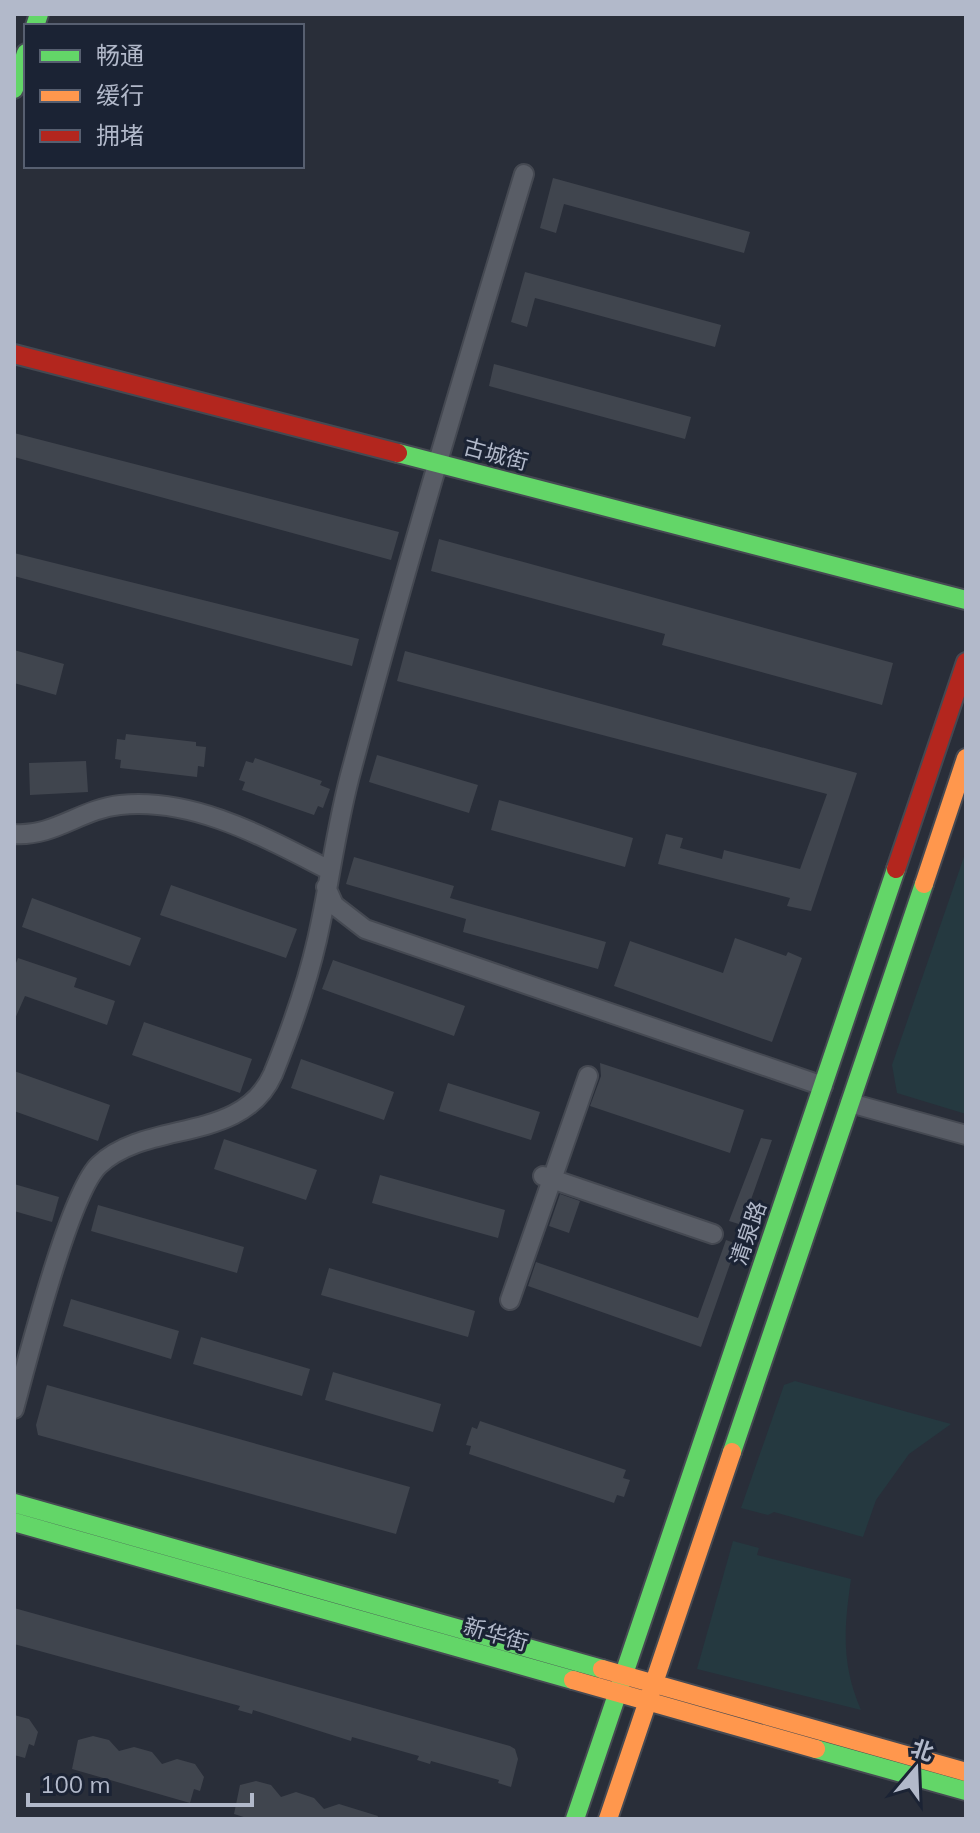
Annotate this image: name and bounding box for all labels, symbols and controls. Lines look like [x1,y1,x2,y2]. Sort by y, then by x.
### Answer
legend [24,24,304,168]
text: 畅通 [96,40,144,70]
text: 缓行 [96,80,144,110]
text: 拥堵 [96,120,144,150]
street label: 古城街 [460,432,532,476]
street label: 清泉路 [724,1197,772,1269]
street label: 新华街 [460,1611,532,1657]
north arrow [876,1729,956,1809]
text: 北 [908,1733,937,1767]
scale bar [28,1757,252,1807]
text: 100 m [40,1769,111,1799]

